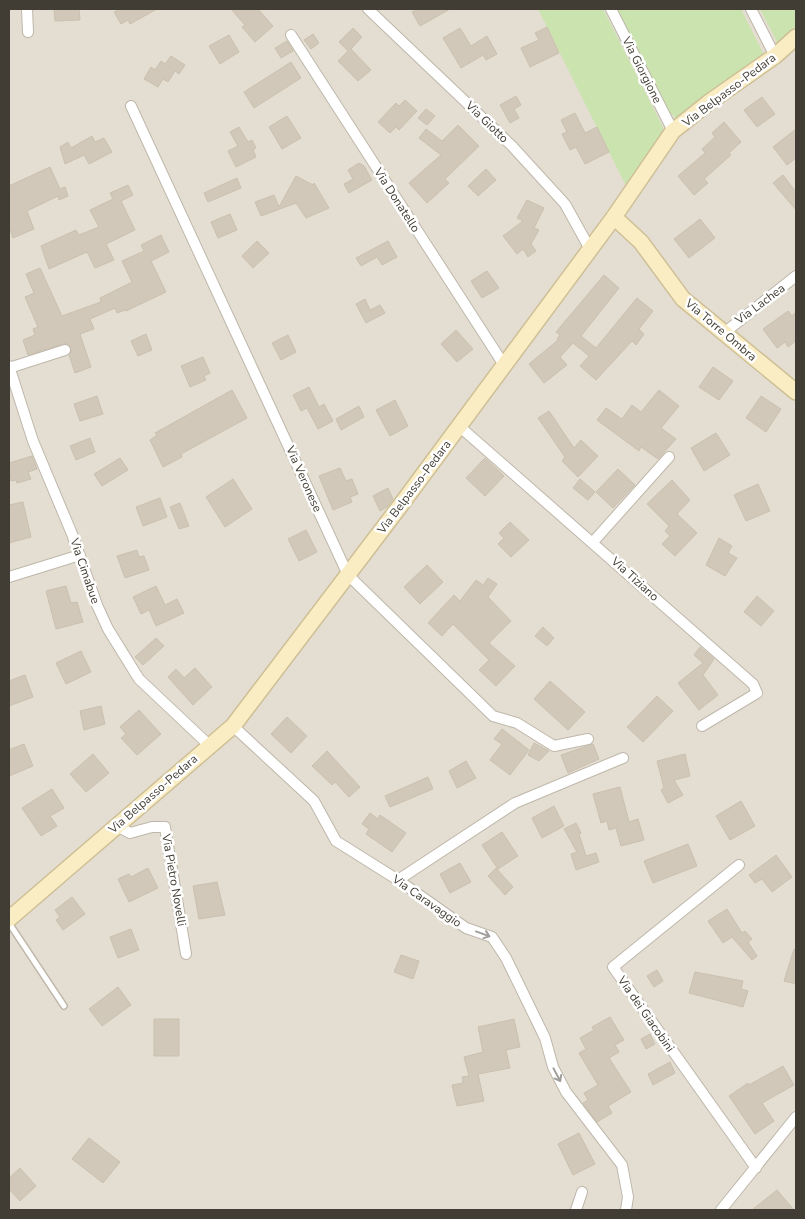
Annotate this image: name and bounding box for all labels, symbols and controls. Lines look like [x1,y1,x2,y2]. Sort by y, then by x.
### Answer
street label: Via Giorgione [618,33,666,106]
street label: Via Belpasso-Pedara [678,50,779,131]
street label: Via Giotto [461,97,512,147]
street label: Via Donatello [370,164,424,235]
street label: Via Lachea [731,280,788,329]
street label: Via Torre Ombra [681,295,760,365]
street label: Via Belpasso-Pedara [373,437,454,538]
street label: Via Veronese [282,443,326,515]
street label: Via Cimabue [66,535,104,606]
street label: Via Tiziano [607,553,662,605]
street label: Via Belpasso-Pedara [104,751,201,838]
street label: Via Pietro Novelli [158,832,190,927]
street label: Via Caravaggio [388,871,465,931]
one-way arrow [475,930,490,939]
street label: Via dei Giacobini [613,972,678,1055]
one-way arrow [553,1067,562,1082]

